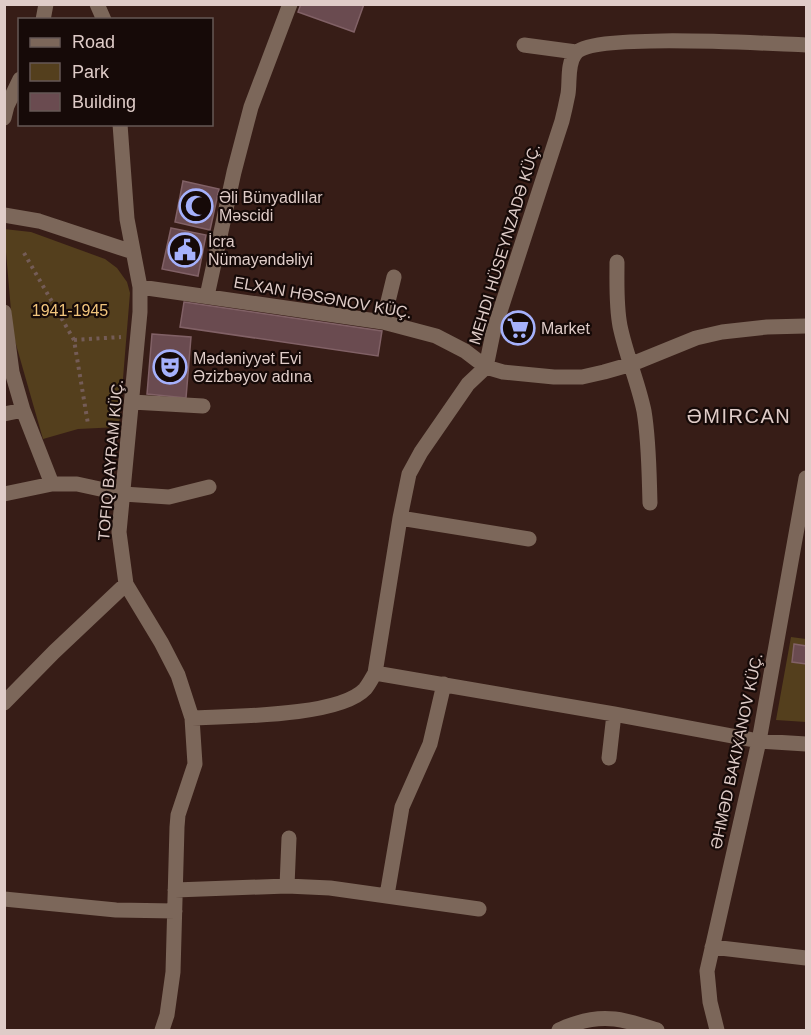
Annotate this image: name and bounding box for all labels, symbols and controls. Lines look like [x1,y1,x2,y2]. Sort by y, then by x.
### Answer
legend [18,18,213,126]
text: Road [72,32,115,52]
text: Park [72,62,110,82]
text: Building [72,92,136,112]
street label: MEHDI HÜSEYNZADƏ KÜÇ. [466,142,543,347]
mosque icon: Əli Bünyadlılar Məscidi [178,188,214,224]
place label: Əli Bünyadlılar Məscidi [219,189,323,224]
public building icon: İcra Nümayəndəliyi [167,232,203,268]
place label: İcra Nümayəndəliyi [208,232,313,268]
street label: ELXAN HƏSƏNOV KÜÇ. [233,273,413,322]
park label: 1941-1945 [32,302,108,319]
supermarket icon: Market [500,310,536,346]
place label: Market [541,320,590,337]
theatre icon: Mədəniyyət Evi Əzizbəyov adına [152,349,188,385]
place label: Mədəniyyət Evi Əzizbəyov adına [193,350,312,385]
street label: TOFIQ BAYRAM KÜÇ. [95,379,126,542]
district label: ƏMIRCAN [687,405,791,427]
street label: ƏHMƏD BAKIXANOV KÜÇ. [707,651,766,851]

